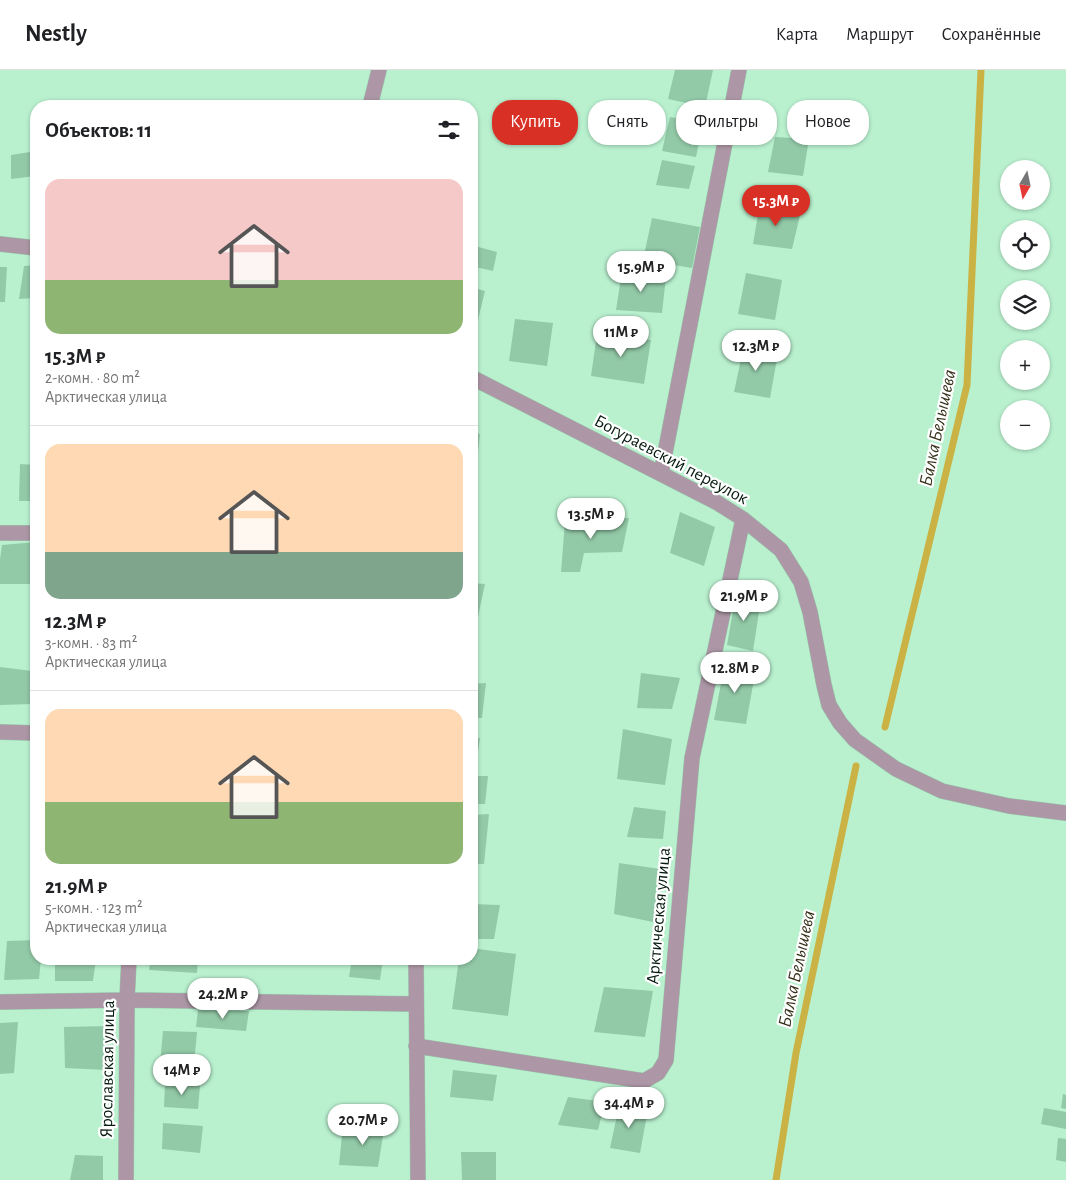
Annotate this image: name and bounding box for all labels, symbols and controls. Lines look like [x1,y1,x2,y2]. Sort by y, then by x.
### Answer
text: Nestly [25,22,87,46]
text: Карта [776,26,818,44]
text: Маршрут [846,26,914,44]
text: Сохранённые [942,26,1041,44]
chip: Купить [492,100,578,145]
chip: Снять [588,100,666,145]
chip: Фильтры [676,100,777,145]
chip: Новое [787,100,869,145]
icon: filters [435,116,463,144]
text: Объектов: 11 [45,120,152,141]
north arrow [1000,160,1050,210]
map controls [1000,160,1050,450]
pin: 15.3M ₽ [730,184,822,227]
text: 15.3M ₽ [753,193,799,209]
icon: home [209,211,299,301]
button: locate [1000,220,1050,270]
pin: 15.9M ₽ [595,250,687,293]
text: 15.9M ₽ [618,259,664,275]
button: layers [1000,280,1050,330]
pin: 11M ₽ [586,316,656,358]
text: 11M ₽ [604,324,638,340]
pin: 12.3M ₽ [710,330,802,372]
text: 12.3M ₽ [733,338,779,354]
button: + [1000,340,1050,390]
text: 15.3M ₽ [45,346,105,367]
water label: Балка Белышева [916,368,960,488]
text: 2-комн. · 80 m² [45,370,140,386]
text: Арктическая улица [45,389,167,405]
button: − [1000,400,1050,450]
street label: Богураевский переулок [591,412,752,509]
icon: home [209,477,299,567]
pin: 13.5M ₽ [545,498,637,540]
text: 13.5M ₽ [568,506,614,522]
pin: 21.9M ₽ [698,580,790,622]
text: 21.9M ₽ [720,588,768,604]
text: 12.3M ₽ [45,611,106,632]
text: 3-комн. · 83 m² [45,635,137,651]
pin: 12.8M ₽ [689,652,781,694]
text: Арктическая улица [45,654,167,670]
text: 12.8M ₽ [711,660,759,676]
icon: home [209,742,299,832]
street label: Арктическая улица [644,847,674,985]
text: 21.9M ₽ [45,876,107,897]
text: 5-комн. · 123 m² [45,900,143,916]
water label: Балка Белышева [775,909,819,1029]
text: Арктическая улица [45,919,167,935]
pin: 24.2M ₽ [177,978,269,1020]
text: 24.2M ₽ [198,986,248,1002]
street label: Ярославская улица [98,1000,118,1138]
pin: 14M ₽ [147,1054,217,1096]
text: 14M ₽ [164,1062,200,1078]
pin: 34.4M ₽ [583,1086,675,1129]
text: 34.4M ₽ [604,1095,654,1111]
pin: 20.7M ₽ [317,1104,409,1146]
text: 20.7M ₽ [338,1112,388,1128]

